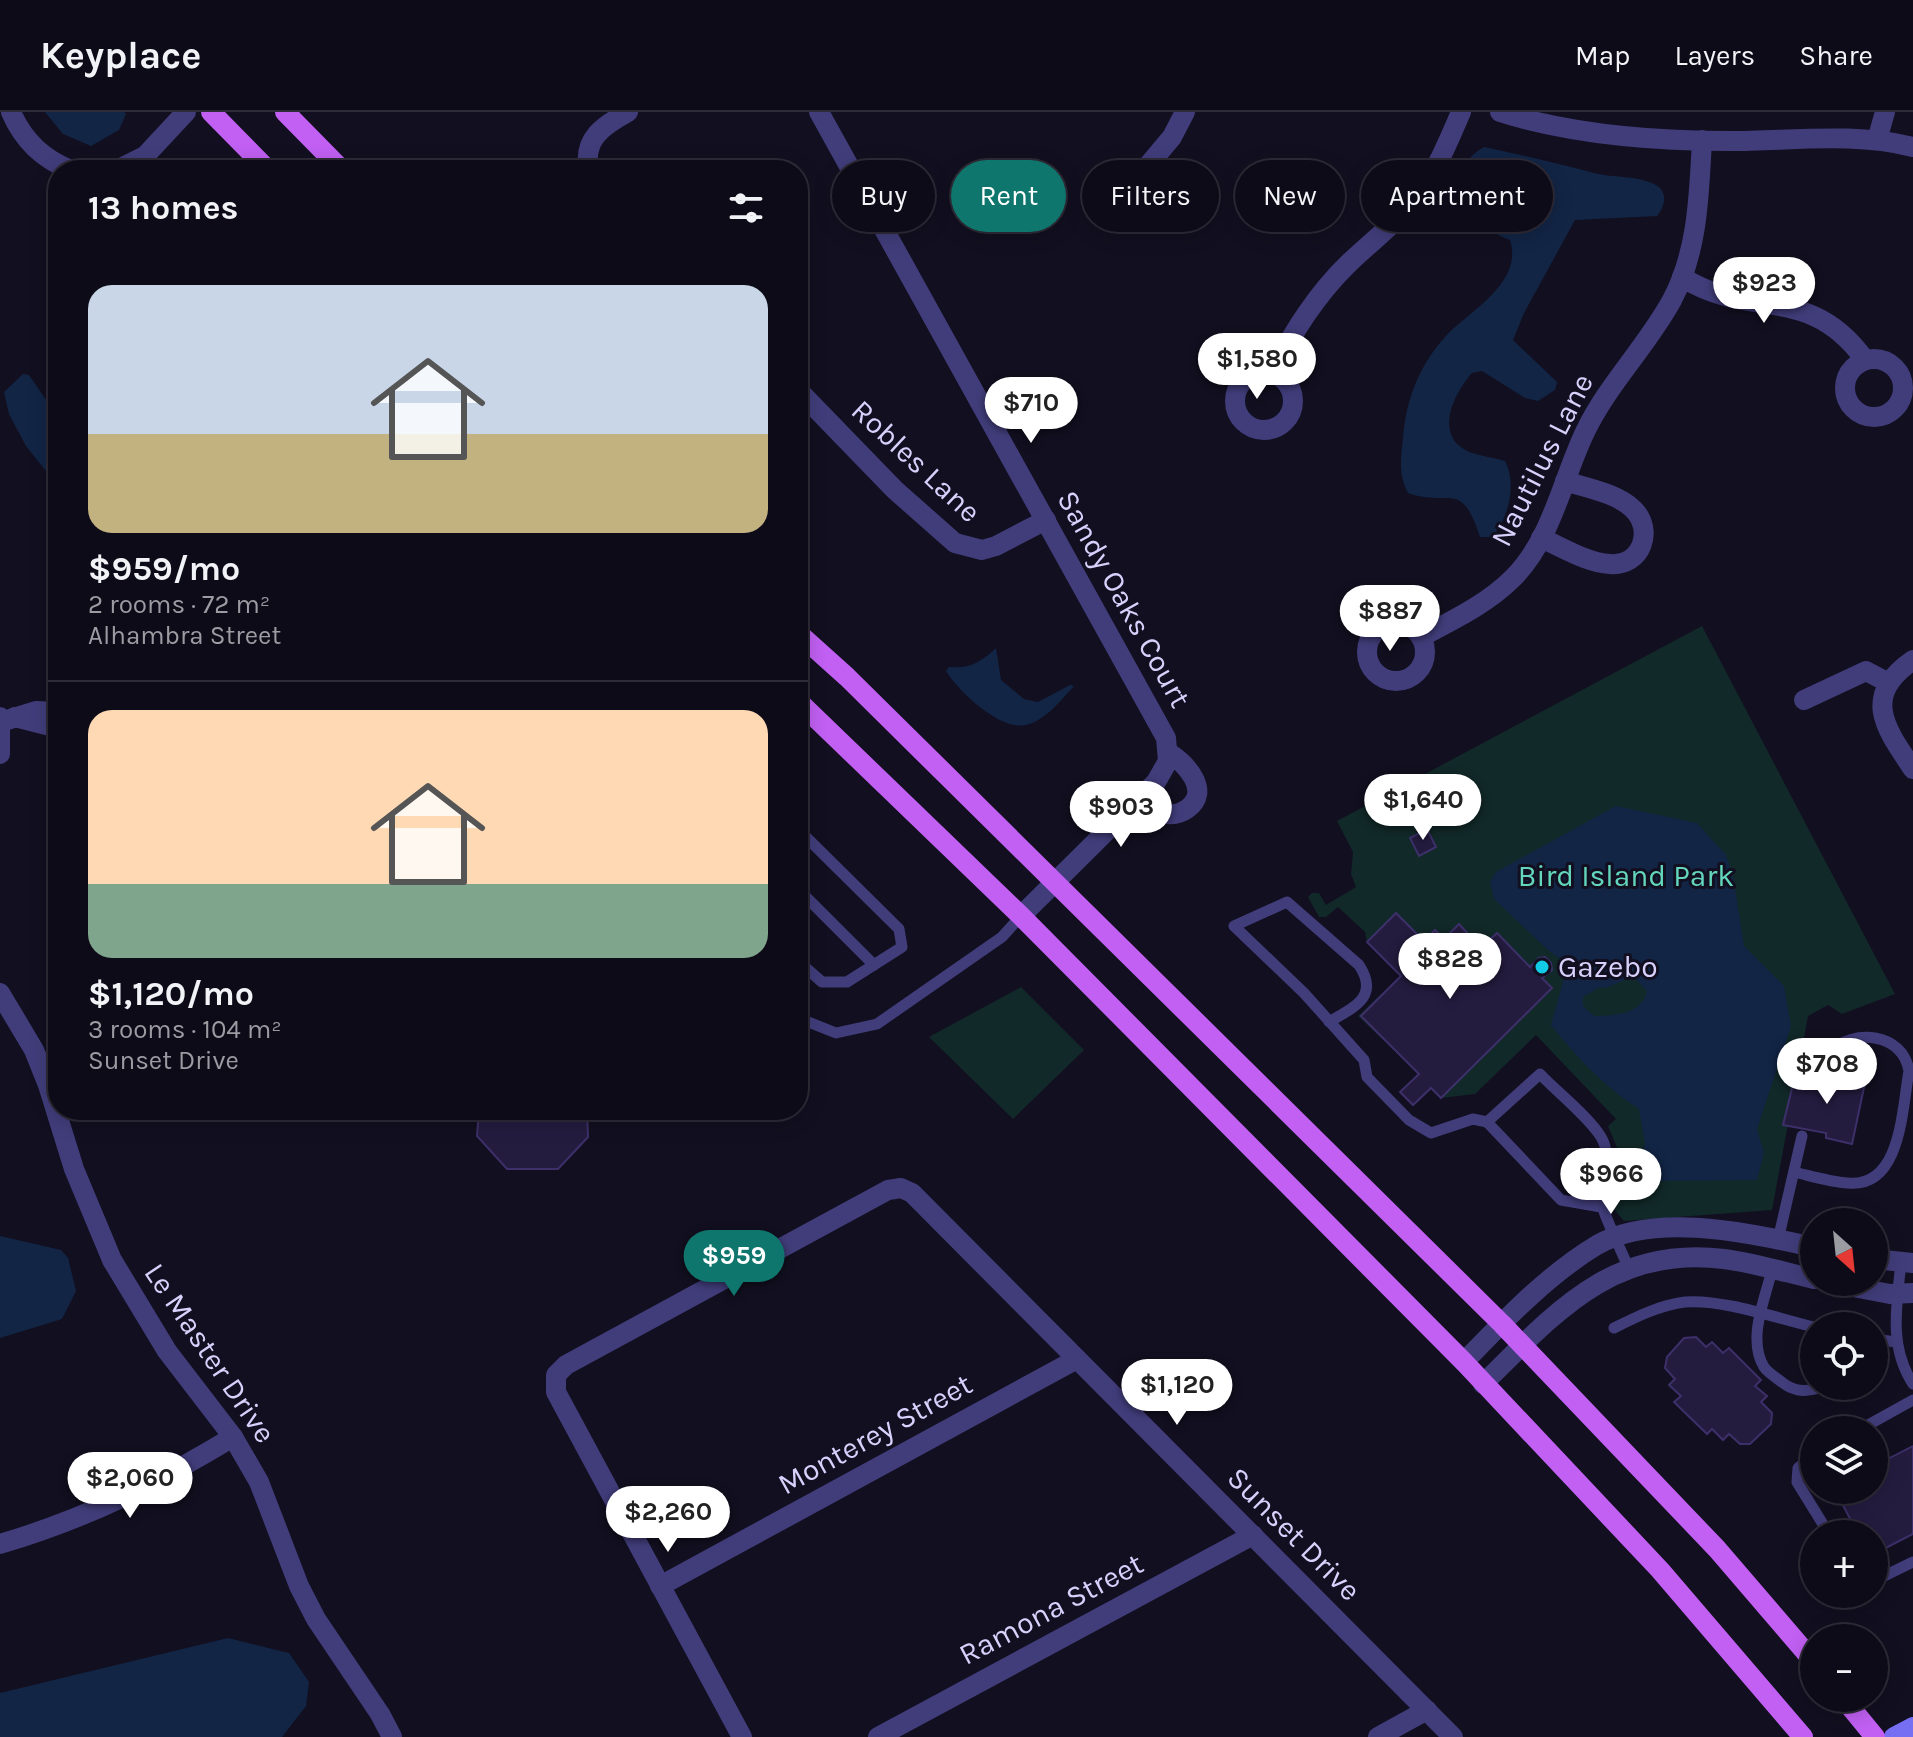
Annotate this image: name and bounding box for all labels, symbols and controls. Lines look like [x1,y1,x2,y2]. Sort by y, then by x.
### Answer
text: Keyplace [40,33,201,78]
text: Map [1575,39,1630,72]
text: Layers [1674,39,1755,72]
text: Share [1799,39,1873,72]
chip: Buy [832,160,935,232]
chip: Rent [951,160,1066,232]
chip: Filters [1082,160,1219,232]
chip: New [1235,160,1345,232]
chip: Apartment [1361,160,1553,232]
icon: filters [724,186,768,230]
text: 13 homes [88,188,239,228]
pin: $923 [1717,257,1811,325]
text: $923 [1731,267,1797,298]
pin: $1,580 [1192,333,1322,401]
icon: home [356,337,500,481]
text: $1,580 [1216,343,1298,374]
street label: Nautilus Lane [1483,368,1601,552]
pin: $710 [984,377,1078,445]
text: $710 [1003,387,1059,418]
street label: Robles Lane [844,392,988,530]
street label: Sandy Oaks Court [1050,484,1198,714]
text: $959/mo [88,549,240,589]
pin: $887 [1343,585,1437,653]
text: 2 rooms · 72 m² [88,589,270,620]
text: $887 [1358,595,1422,626]
text: Alhambra Street [88,620,281,651]
icon: home [356,762,500,906]
pin: $1,640 [1358,774,1488,842]
pin: $903 [1074,781,1168,849]
text: $1,640 [1382,784,1464,815]
text: $903 [1088,791,1154,822]
park label: Bird Island Park [1518,858,1734,894]
pin: $828 [1403,933,1497,1001]
text: $828 [1416,943,1484,974]
place label: Gazebo [1558,949,1658,985]
marker: Gazebo [1533,958,1551,976]
text: $1,120/mo [88,974,254,1014]
text: 3 rooms · 104 m² [88,1014,282,1045]
pin: $708 [1780,1038,1874,1106]
text: Sunset Drive [88,1045,239,1076]
text: $708 [1795,1048,1859,1079]
pin: $966 [1564,1148,1658,1216]
text: $966 [1578,1158,1644,1189]
north arrow [1800,1208,1888,1296]
map controls [1800,1208,1888,1712]
pin: $959 [687,1230,781,1298]
text: $959 [702,1240,766,1271]
street label: Le Master Drive [137,1256,283,1450]
button: locate [1800,1312,1888,1400]
pin: $1,120 [1112,1359,1242,1427]
street label: Monterey Street [772,1366,978,1502]
text: $1,120 [1139,1369,1215,1400]
button: layers [1800,1416,1888,1504]
pin: $2,060 [65,1452,195,1520]
street label: Sunset Drive [1220,1460,1368,1608]
text: $2,060 [86,1462,174,1493]
pin: $2,260 [603,1486,733,1554]
text: $2,260 [624,1496,712,1527]
button: + [1800,1520,1888,1608]
street label: Ramona Street [953,1545,1149,1673]
button: − [1800,1624,1888,1712]

